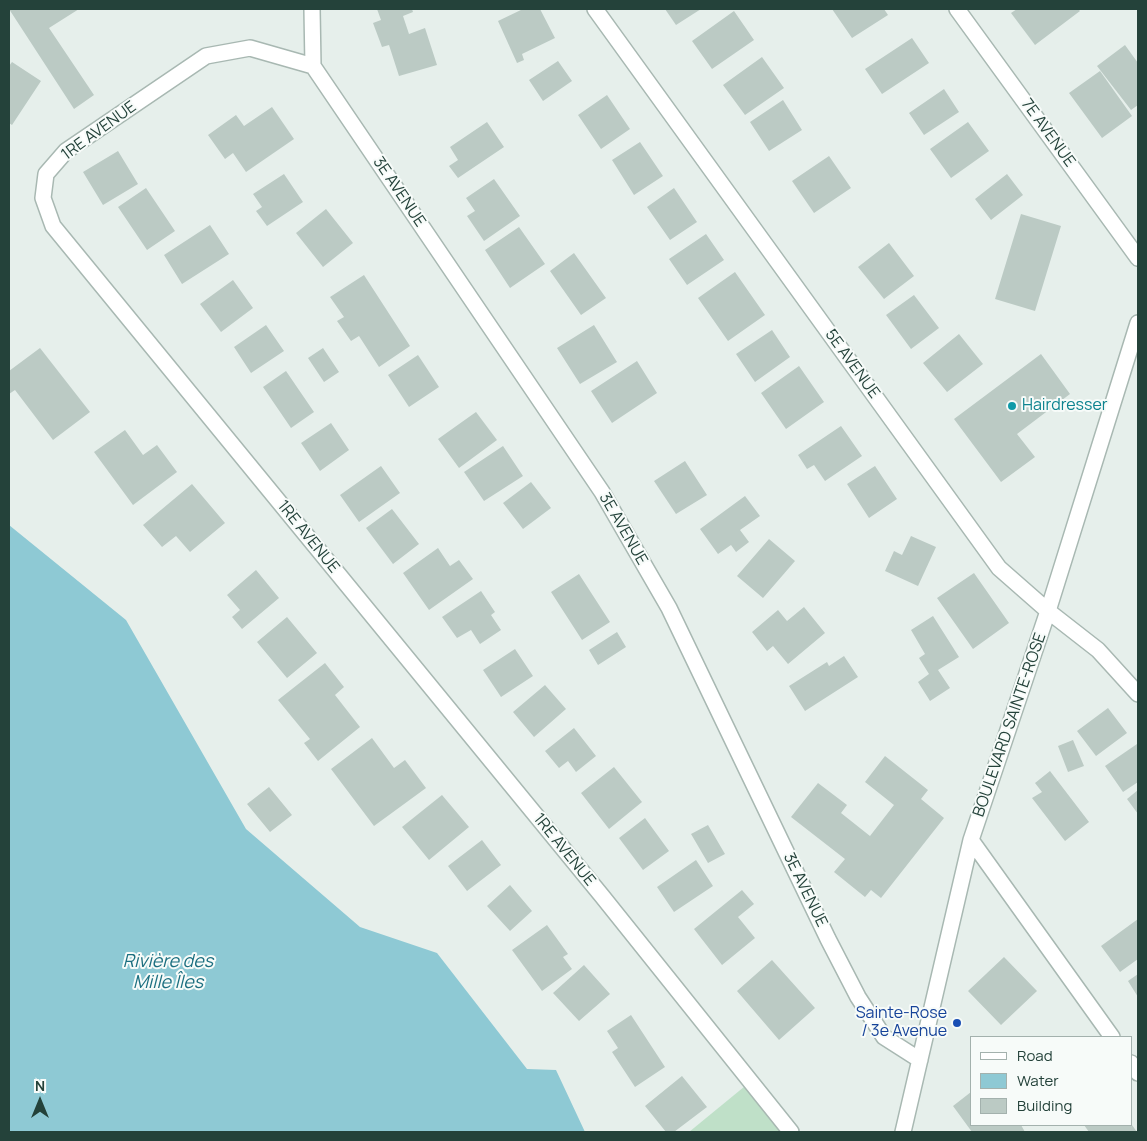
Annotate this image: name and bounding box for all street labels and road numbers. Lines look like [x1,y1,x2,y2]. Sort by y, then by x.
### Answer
street label: 7E AVENUE [1017,95,1079,171]
street label: 1RE AVENUE [58,97,140,165]
street label: 3E AVENUE [369,153,429,231]
street label: 5E AVENUE [821,326,883,402]
street label: 3E AVENUE [595,489,651,569]
street label: 1RE AVENUE [273,497,343,577]
street label: BOULEVARD SAINTE-ROSE [969,630,1051,820]
street label: 1RE AVENUE [529,810,599,890]
street label: 3E AVENUE [779,850,831,930]

